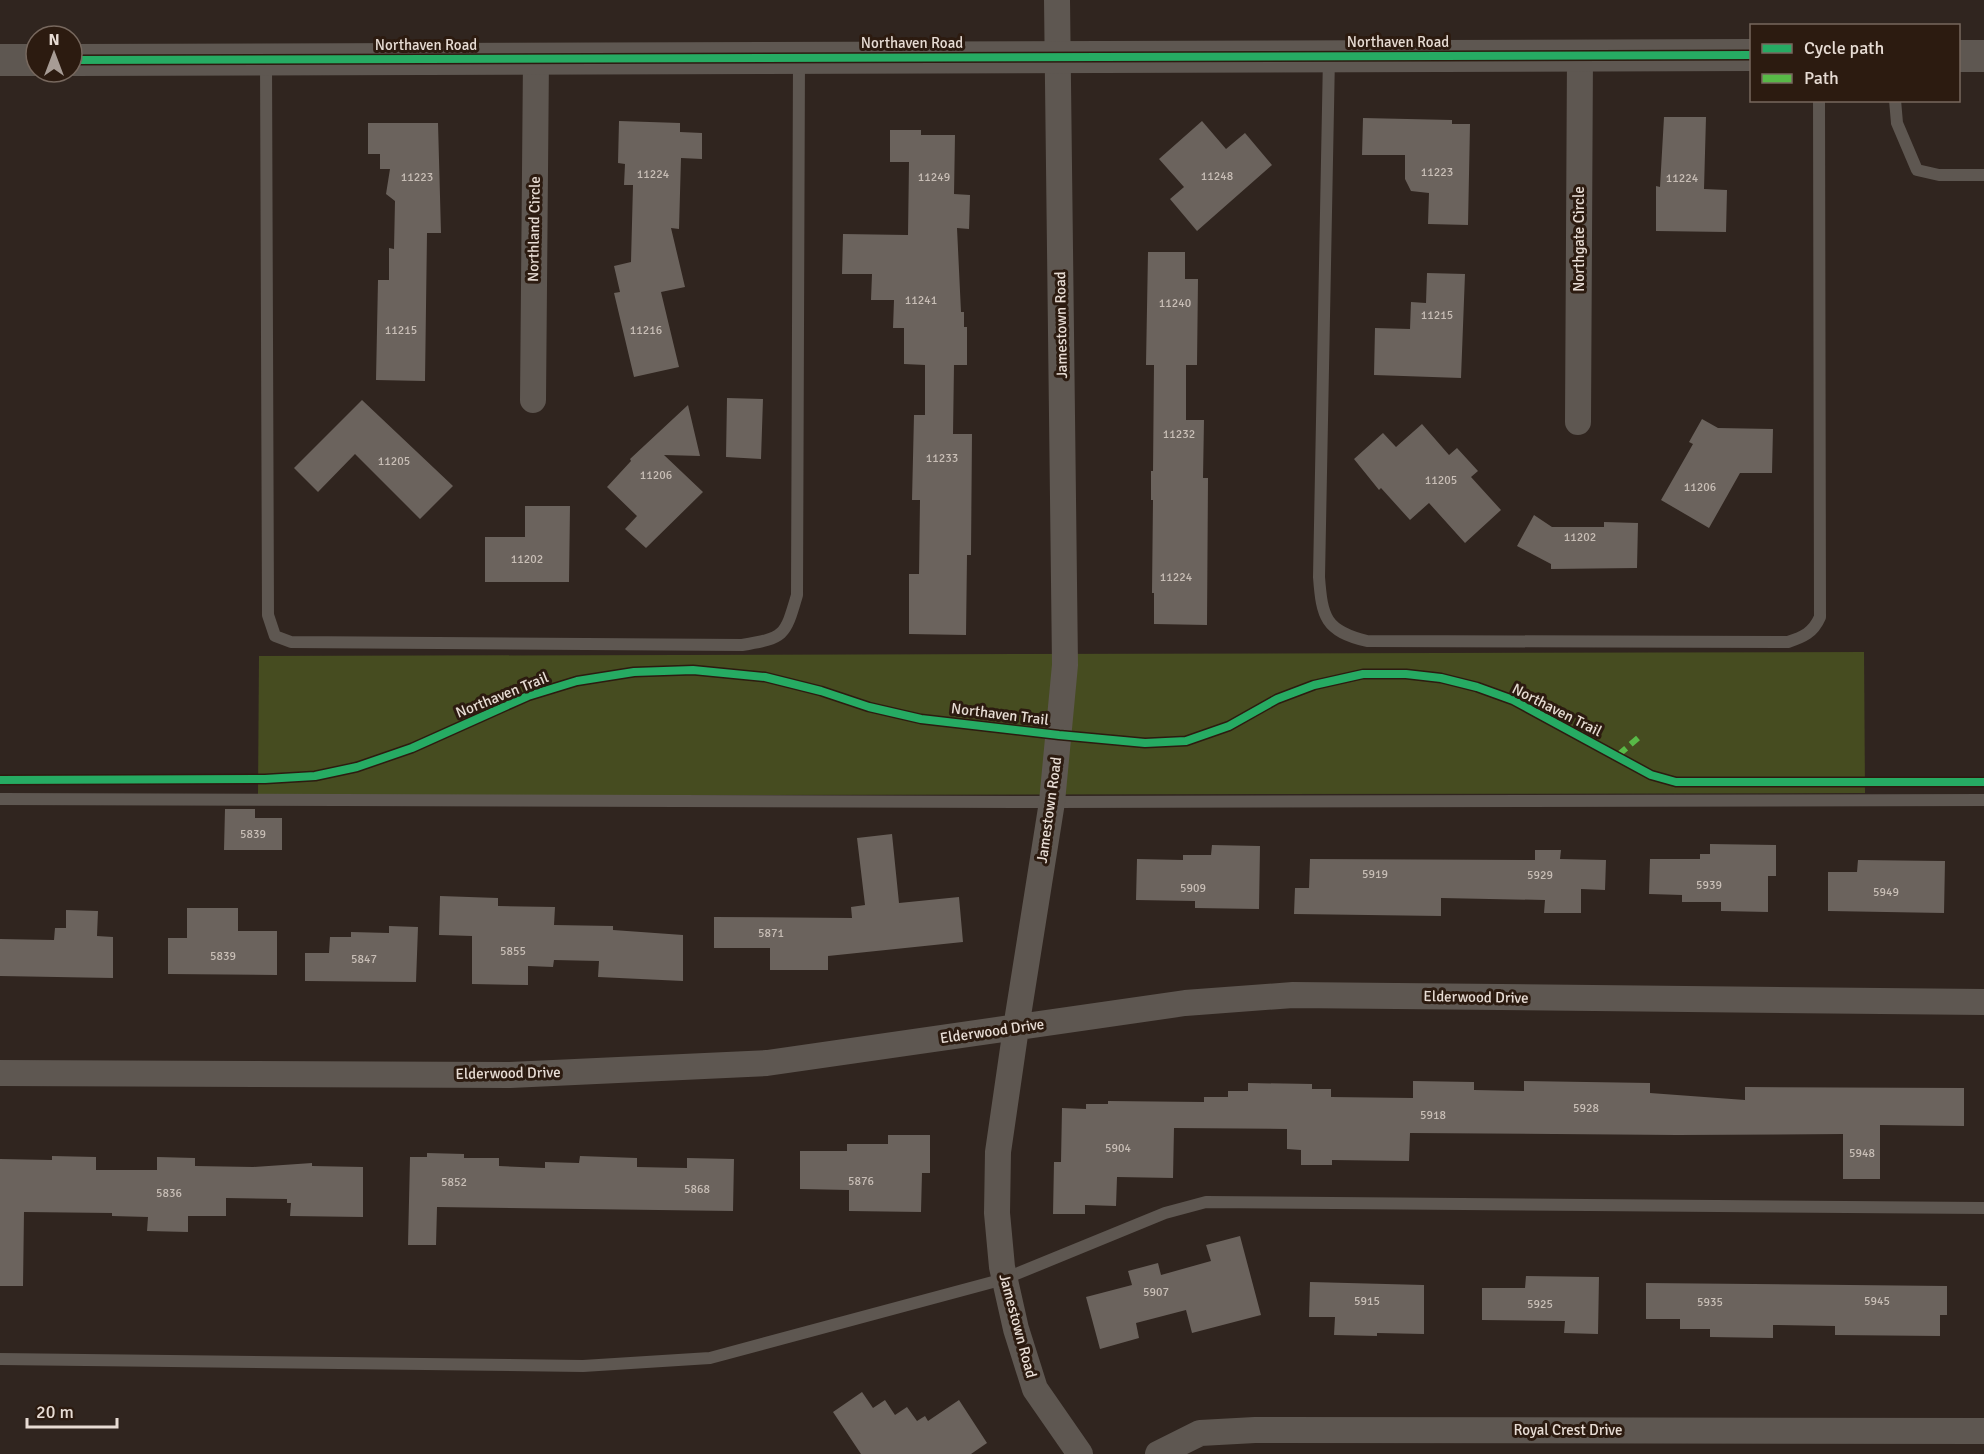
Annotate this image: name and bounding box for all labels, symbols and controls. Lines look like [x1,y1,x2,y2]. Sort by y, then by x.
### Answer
north arrow [24,24,84,84]
legend [1750,24,1960,102]
text: N [48,30,60,50]
street label: Northaven Road [1347,33,1449,51]
street label: Northaven Road [861,34,963,52]
street label: Northaven Road [375,36,477,54]
text: Cycle path [1804,37,1884,59]
text: Path [1804,67,1839,89]
house number: 11223 [1421,165,1453,180]
house number: 11224 [637,167,670,182]
house number: 11248 [1201,169,1233,184]
house number: 11223 [401,170,433,185]
house number: 11249 [918,170,950,185]
house number: 11224 [1666,171,1699,186]
street label: Northland Circle [524,176,544,282]
street label: Northgate Circle [1570,186,1588,292]
street label: Jamestown Road [1051,271,1071,379]
house number: 11241 [905,293,937,308]
house number: 11240 [1159,296,1191,311]
house number: 11215 [1421,308,1453,323]
house number: 11215 [385,323,417,338]
house number: 11216 [630,323,662,338]
house number: 11232 [1163,427,1195,442]
house number: 11233 [926,451,958,466]
house number: 11205 [378,454,410,469]
house number: 11206 [640,468,672,483]
house number: 11205 [1425,473,1457,488]
house number: 11206 [1684,480,1716,495]
house number: 11202 [1564,530,1596,545]
house number: 11202 [511,552,543,567]
house number: 11224 [1160,570,1193,585]
street label: Northaven Trail [453,668,551,722]
street label: Northaven Trail [1509,680,1605,740]
street label: Northaven Trail [950,699,1050,729]
street label: Jamestown Road [1033,756,1065,864]
house number: 5839 [240,827,266,842]
house number: 5919 [1362,867,1388,882]
house number: 5929 [1527,868,1553,883]
house number: 5939 [1696,878,1722,893]
house number: 5909 [1180,881,1206,896]
house number: 5949 [1873,885,1899,900]
house number: 5871 [758,926,784,941]
house number: 5855 [500,944,526,959]
house number: 5839 [210,949,236,964]
house number: 5847 [351,952,377,967]
street label: Elderwood Drive [1423,987,1529,1007]
street label: Elderwood Drive [939,1015,1045,1047]
street label: Elderwood Drive [455,1063,561,1083]
house number: 5928 [1573,1101,1599,1116]
house number: 5918 [1420,1108,1446,1123]
house number: 5904 [1105,1141,1131,1156]
house number: 5948 [1849,1146,1875,1161]
house number: 5876 [848,1174,874,1189]
house number: 5852 [441,1175,467,1190]
house number: 5868 [684,1182,710,1197]
house number: 5836 [156,1186,182,1201]
street label: Jamestown Road [995,1272,1041,1380]
house number: 5907 [1143,1285,1169,1300]
house number: 5915 [1354,1294,1380,1309]
house number: 5945 [1864,1294,1890,1309]
house number: 5935 [1697,1295,1723,1310]
house number: 5925 [1527,1297,1553,1312]
scale bar [27,1391,117,1429]
text: 20 m [36,1401,74,1423]
street label: Royal Crest Drive [1514,1421,1623,1439]

